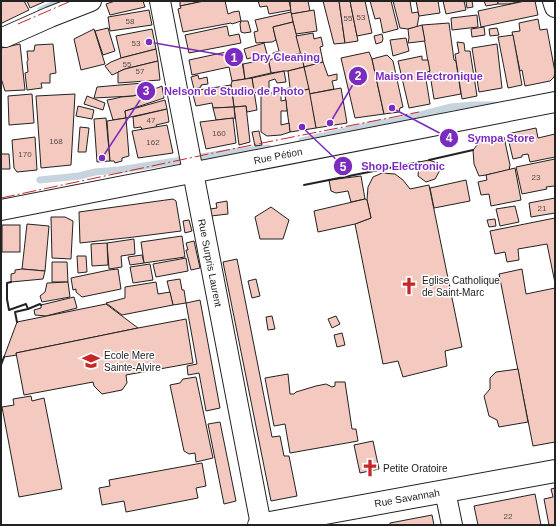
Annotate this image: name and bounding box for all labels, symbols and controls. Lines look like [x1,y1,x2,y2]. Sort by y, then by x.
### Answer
house number: 53 [357,13,366,22]
house number: 55 [344,14,353,23]
house number: 58 [126,17,135,26]
house number: 53 [132,39,141,48]
callout: Dry Cleaning [224,46,328,69]
text: 1 [231,51,238,65]
text: Dry Cleaning [252,51,320,63]
house number: 55 [123,60,132,69]
callout: Maison Electronique [348,64,491,87]
house number: 57 [136,67,145,76]
text: 2 [355,69,362,83]
text: Maison Electronique [375,70,483,82]
callout: Nelson de Studio de Photo [136,80,312,103]
text: 3 [143,84,150,98]
text: Nelson de Studio de Photo [164,85,304,97]
house number: 47 [147,116,156,125]
callout: Sympa Store [439,126,542,149]
house number: 160 [212,129,226,138]
text: 4 [446,131,453,145]
text: Sympa Store [467,132,535,144]
house number: 168 [49,137,63,146]
house number: 162 [146,138,160,147]
street label: Rue Pétion [253,146,303,166]
house number: 170 [18,150,32,159]
callout: Shop Electronic [333,155,453,178]
text: 5 [340,160,347,174]
text: Shop Electronic [361,160,445,172]
house number: 23 [532,173,541,182]
house number: 21 [538,204,547,213]
street label: Rue Surpris Laurent [196,218,224,308]
place label: Eglise Catholique de Saint-Marc [422,275,500,298]
church icon: Eglise Catholique de Saint-Marc [399,276,419,296]
place label: Ecole Mere Sainte-Alvire [104,350,161,373]
school or university icon: Ecole Mere Sainte-Alvire [81,351,101,371]
church icon: Petite Oratoire [360,458,380,478]
place label: Petite Oratoire [383,463,448,474]
street label: Rue Savannah [373,487,441,509]
house number: 22 [504,512,513,521]

